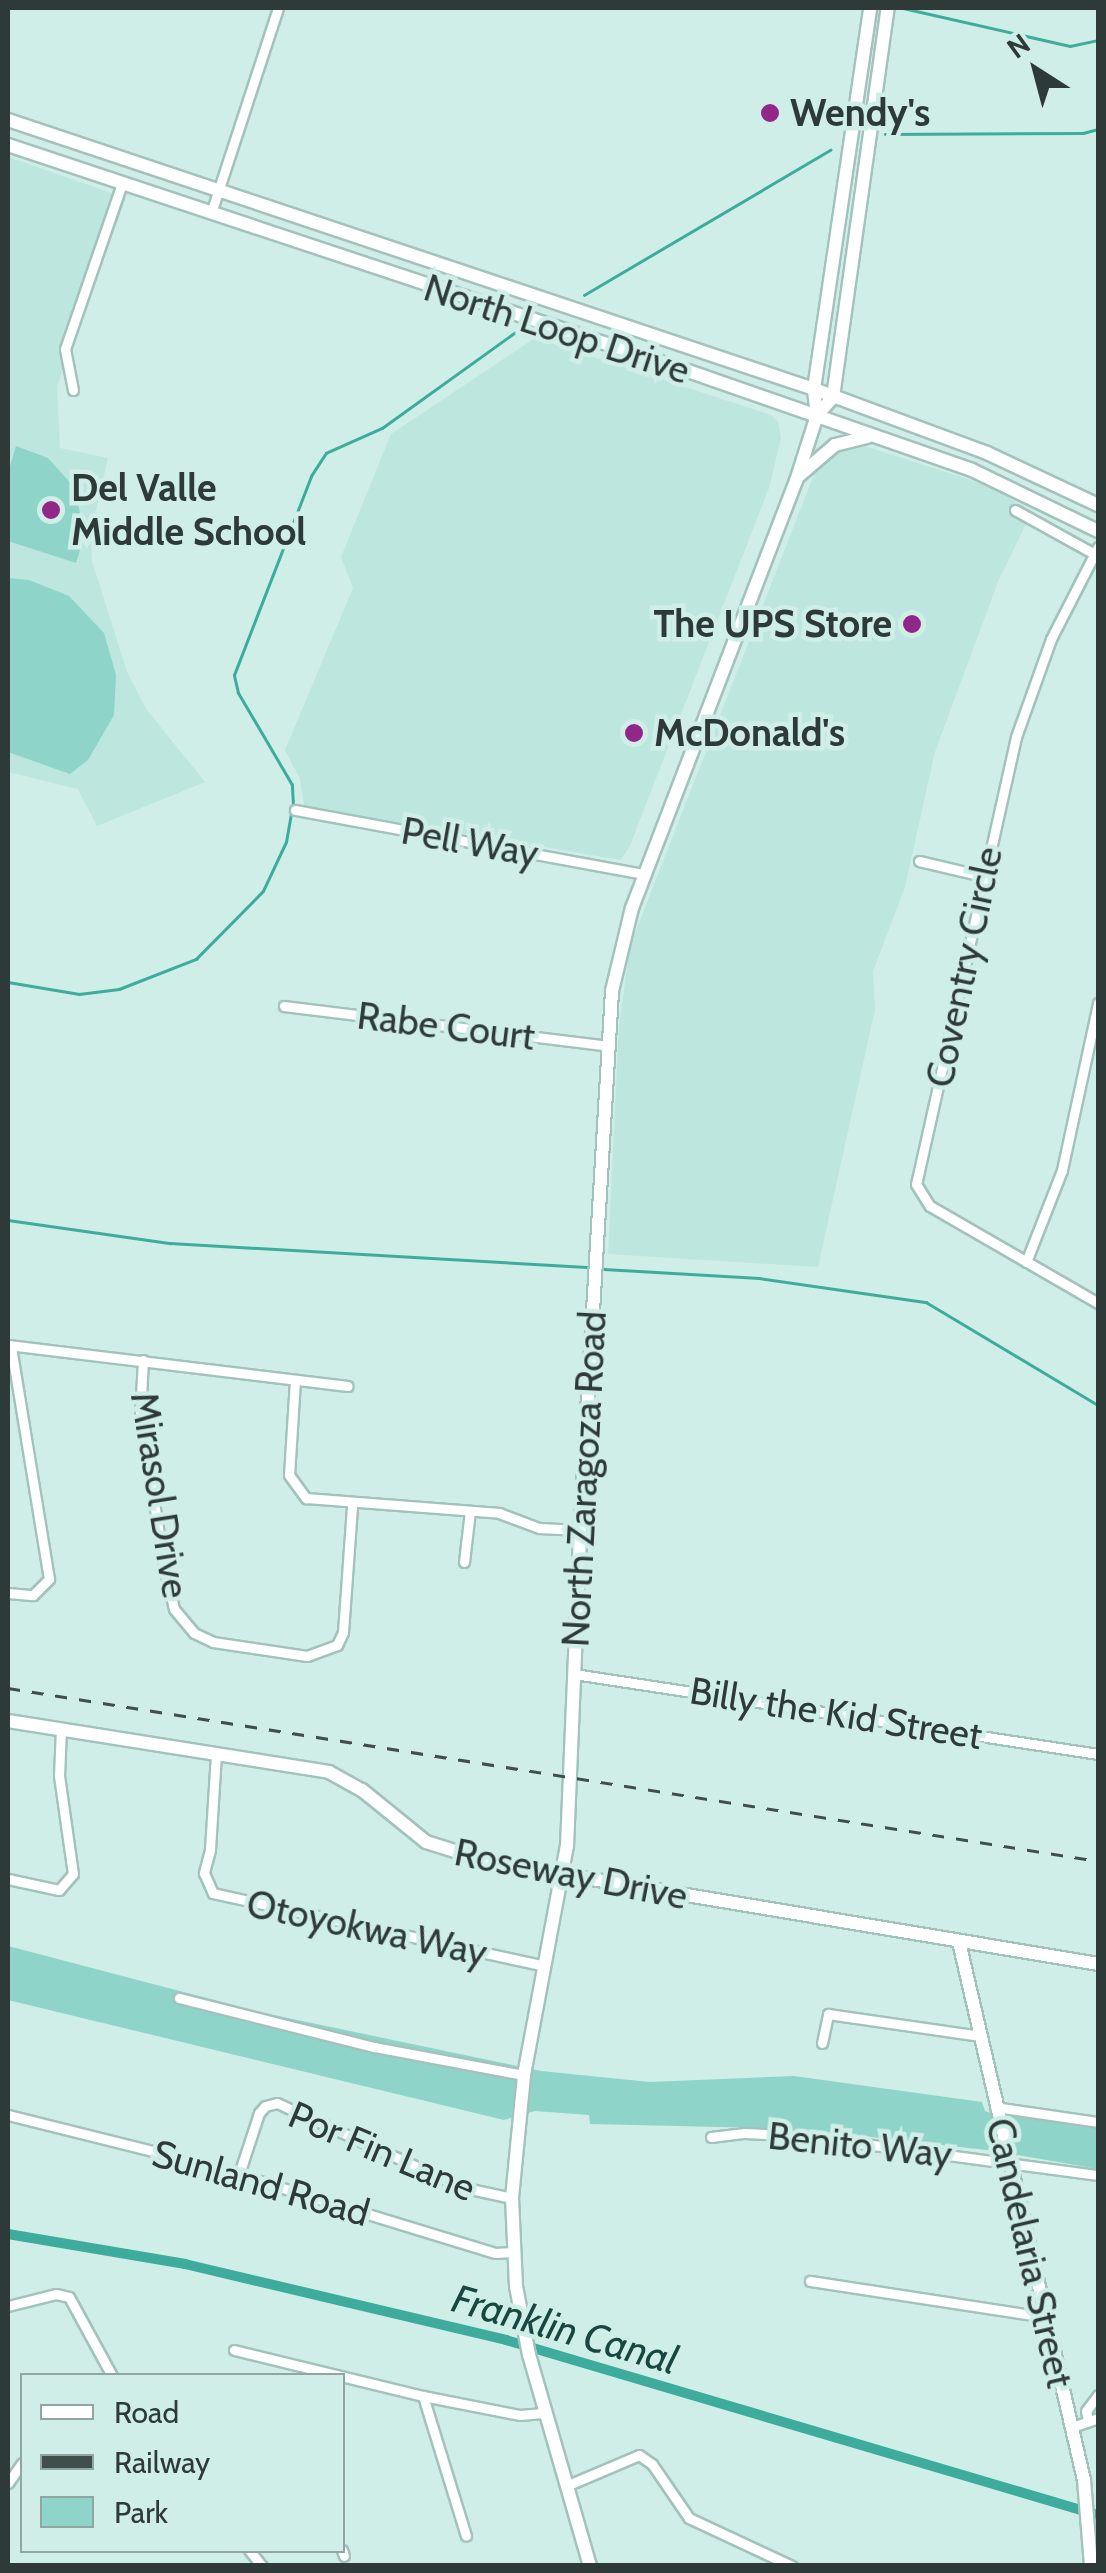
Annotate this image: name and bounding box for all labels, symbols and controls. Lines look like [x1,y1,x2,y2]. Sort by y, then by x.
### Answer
north arrow [986,20,1086,120]
text: N [1000,26,1036,65]
place label: Wendy's [790,90,930,136]
marker: Wendy's [759,102,781,124]
street label: North Loop Drive [418,265,696,393]
place label: Del Valle Middle School [71,465,306,554]
marker: Del Valle Middle School [40,499,62,521]
place label: The UPS Store [653,601,892,647]
marker: The UPS Store [901,613,923,635]
place label: McDonald's [654,710,845,756]
marker: McDonald's [623,722,645,744]
street label: Pell Way [398,808,542,876]
street label: Coventry Circle [916,843,1012,1091]
street label: Rabe Court [355,992,537,1060]
street label: North Zaragoza Road [552,1310,616,1648]
street label: Mirasol Drive [121,1389,199,1601]
street label: Billy the Kid Street [687,1667,985,1759]
street label: Roseway Drive [451,1829,691,1919]
street label: Otoyokwa Way [243,1880,491,1976]
street label: Por Fin Lane [282,2091,482,2211]
street label: Benito Way [766,2113,954,2177]
street label: Candelaria Street [977,2114,1083,2392]
street label: Sunland Road [147,2130,375,2236]
water label: Franklin Canal [447,2274,683,2384]
legend [20,2373,345,2553]
text: Road [114,2394,179,2431]
text: Railway [114,2444,210,2481]
text: Park [114,2494,168,2531]

